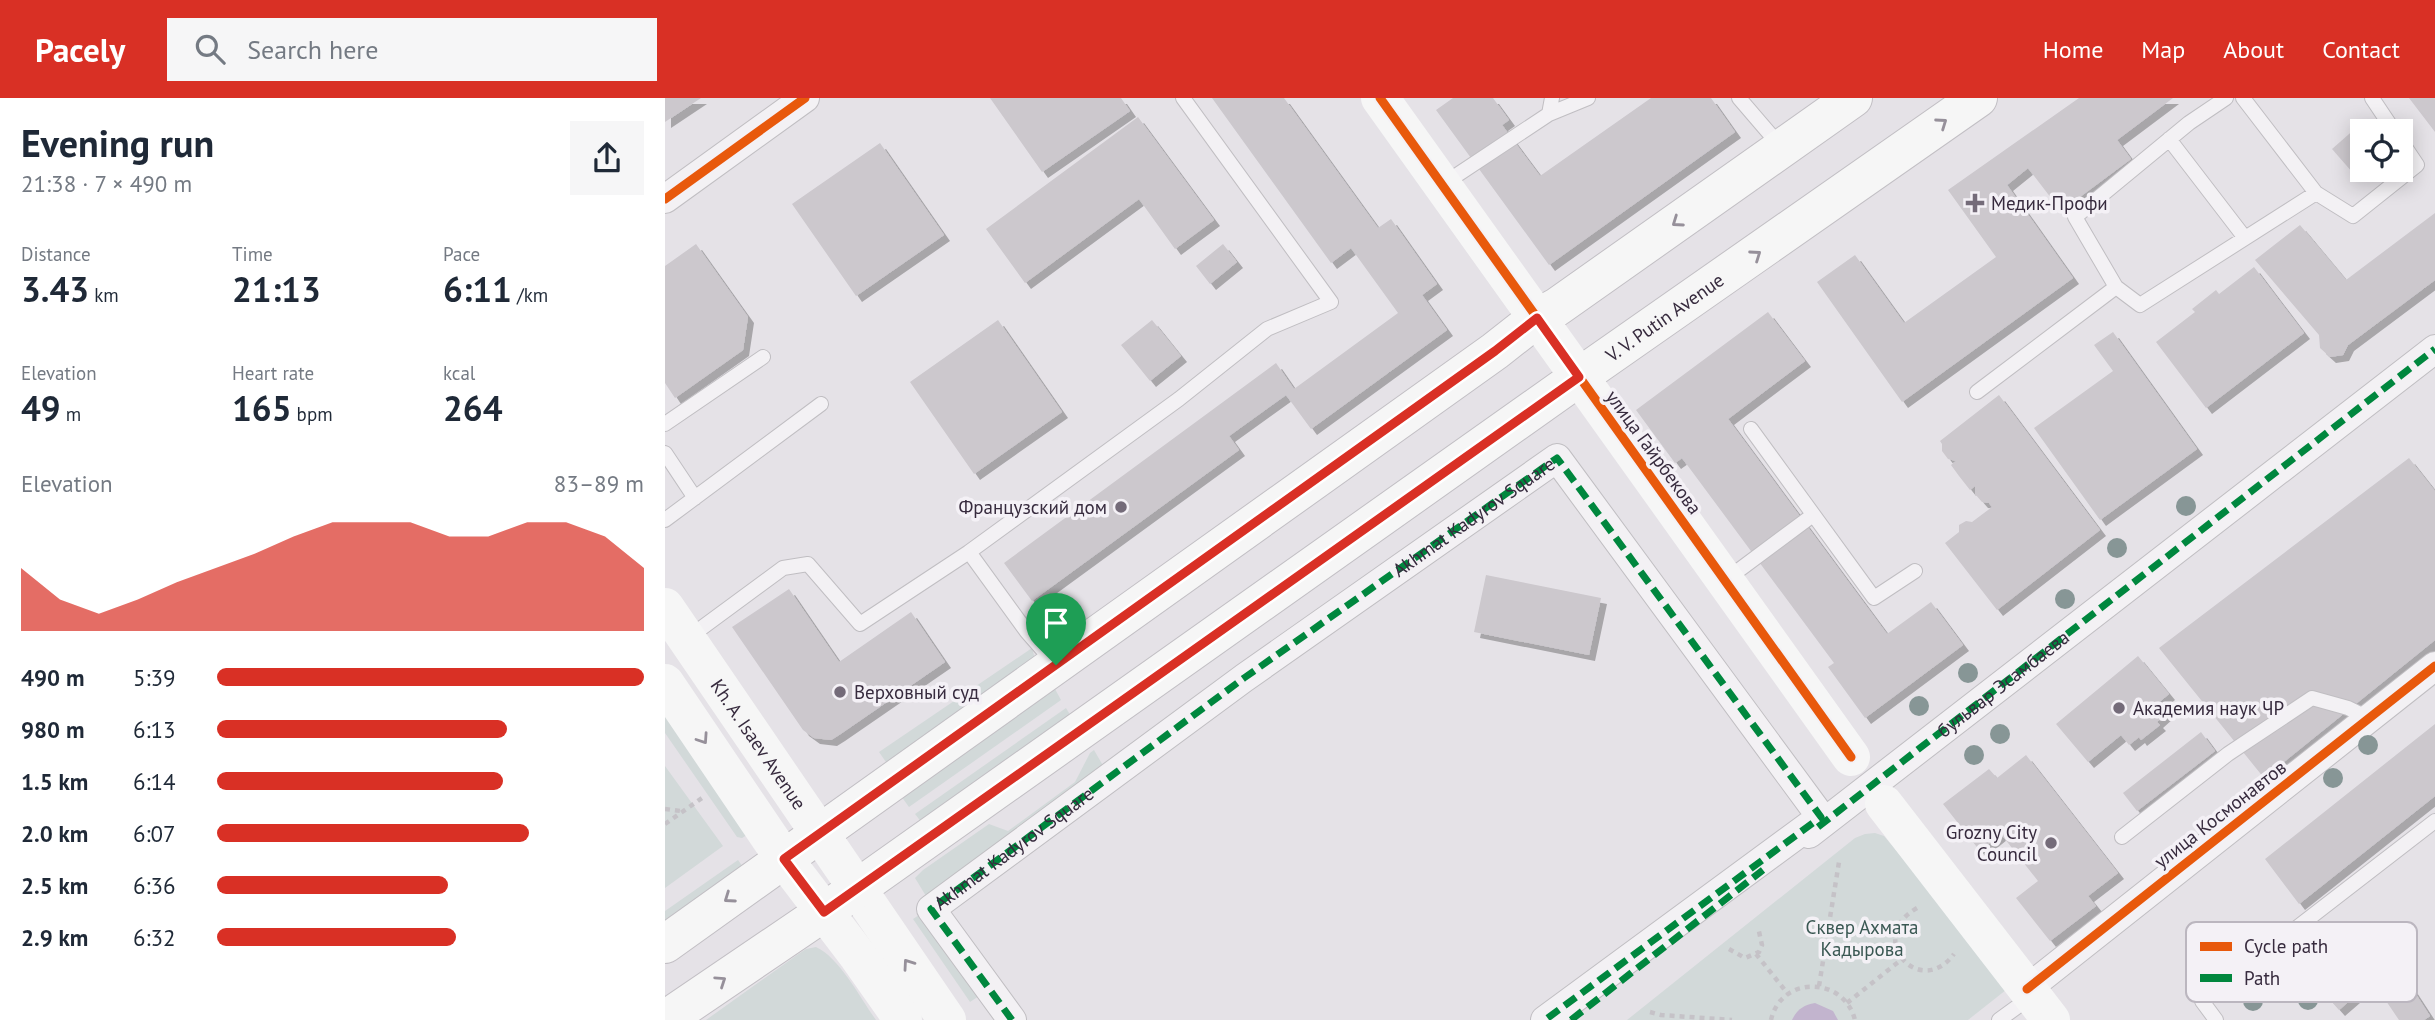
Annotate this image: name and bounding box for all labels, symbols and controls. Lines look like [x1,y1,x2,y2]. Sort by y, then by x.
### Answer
search box [167,18,657,81]
text: Pacely [35,28,125,71]
icon: search [191,30,229,68]
text: Search here [247,33,378,66]
text: Home [2043,34,2103,65]
text: Map [2141,34,2185,65]
text: About [2223,34,2284,65]
text: Contact [2322,34,2400,65]
text: Evening run [21,118,214,167]
one-way arrow [1934,119,1947,132]
map controls [2350,119,2413,182]
button: locate [2350,119,2413,182]
button: share [570,121,644,195]
text: 21:38 · 7 × 490 m [21,169,192,198]
place label: Медик-Профи [1991,191,2108,215]
marker: Медик-Профи [1965,193,1985,213]
one-way arrow [1672,214,1685,226]
text: Distance [21,242,91,266]
text: Time [232,242,273,266]
text: Pace [443,242,480,266]
one-way arrow [1748,251,1761,263]
text: 3.43 [21,266,89,312]
text: 21:13 [232,266,321,312]
text: 6:11 [443,266,512,312]
street label: V. V. Putin Avenue [1600,268,1728,367]
text: km [89,283,119,307]
text: /km [512,283,548,307]
text: Elevation [21,361,97,385]
text: Heart rate [232,361,314,385]
text: kcal [443,361,475,385]
text: 49 [21,385,61,431]
text: 165 [232,385,292,431]
text: 264 [443,385,503,431]
street label: улица Гайрбекова [1601,385,1707,519]
text: m [61,402,81,426]
text: bpm [292,402,333,426]
street label: Akhmat Kadyrov Square [1388,451,1559,582]
text: Elevation [21,469,113,498]
text: 83–89 m [554,469,644,498]
place label: Французский дом [958,495,1107,519]
marker: Французский дом [1113,499,1129,515]
pin [1026,593,1086,665]
icon: arrive [1037,604,1075,642]
street label: бульвар Эсамбаева [1932,625,2074,742]
text: 490 m [21,663,84,692]
text: 5:39 [133,663,176,692]
street label: Kh. A. Isaev Avenue [706,674,812,814]
place label: Верховный суд [854,680,979,704]
marker: Верховный суд [832,684,848,700]
place label: Академия наук ЧР [2133,696,2284,720]
marker: Академия наук ЧР [2111,700,2127,716]
text: 980 m [21,715,84,744]
text: 6:13 [133,715,176,744]
one-way arrow [695,731,707,744]
street label: улица Космонавтов [2149,755,2291,873]
text: 1.5 km [21,767,88,796]
text: 6:14 [133,767,176,796]
street label: Akhmat Kadyrov Square [929,781,1098,915]
text: 2.0 km [21,819,88,848]
text: 6:07 [133,819,176,848]
place label: Grozny City Council [1946,820,2037,866]
marker: Grozny City Council [2043,835,2059,851]
text: 2.5 km [21,871,88,900]
text: 6:36 [133,871,176,900]
one-way arrow [724,890,737,902]
park label: Сквер Ахмата Кадырова [1806,915,1918,961]
legend [2186,922,2417,1002]
text: 2.9 km [21,923,88,952]
text: 6:32 [133,923,176,952]
text: Cycle path [2244,934,2328,958]
one-way arrow [904,959,916,972]
text: Path [2244,966,2280,990]
one-way arrow [714,976,727,989]

